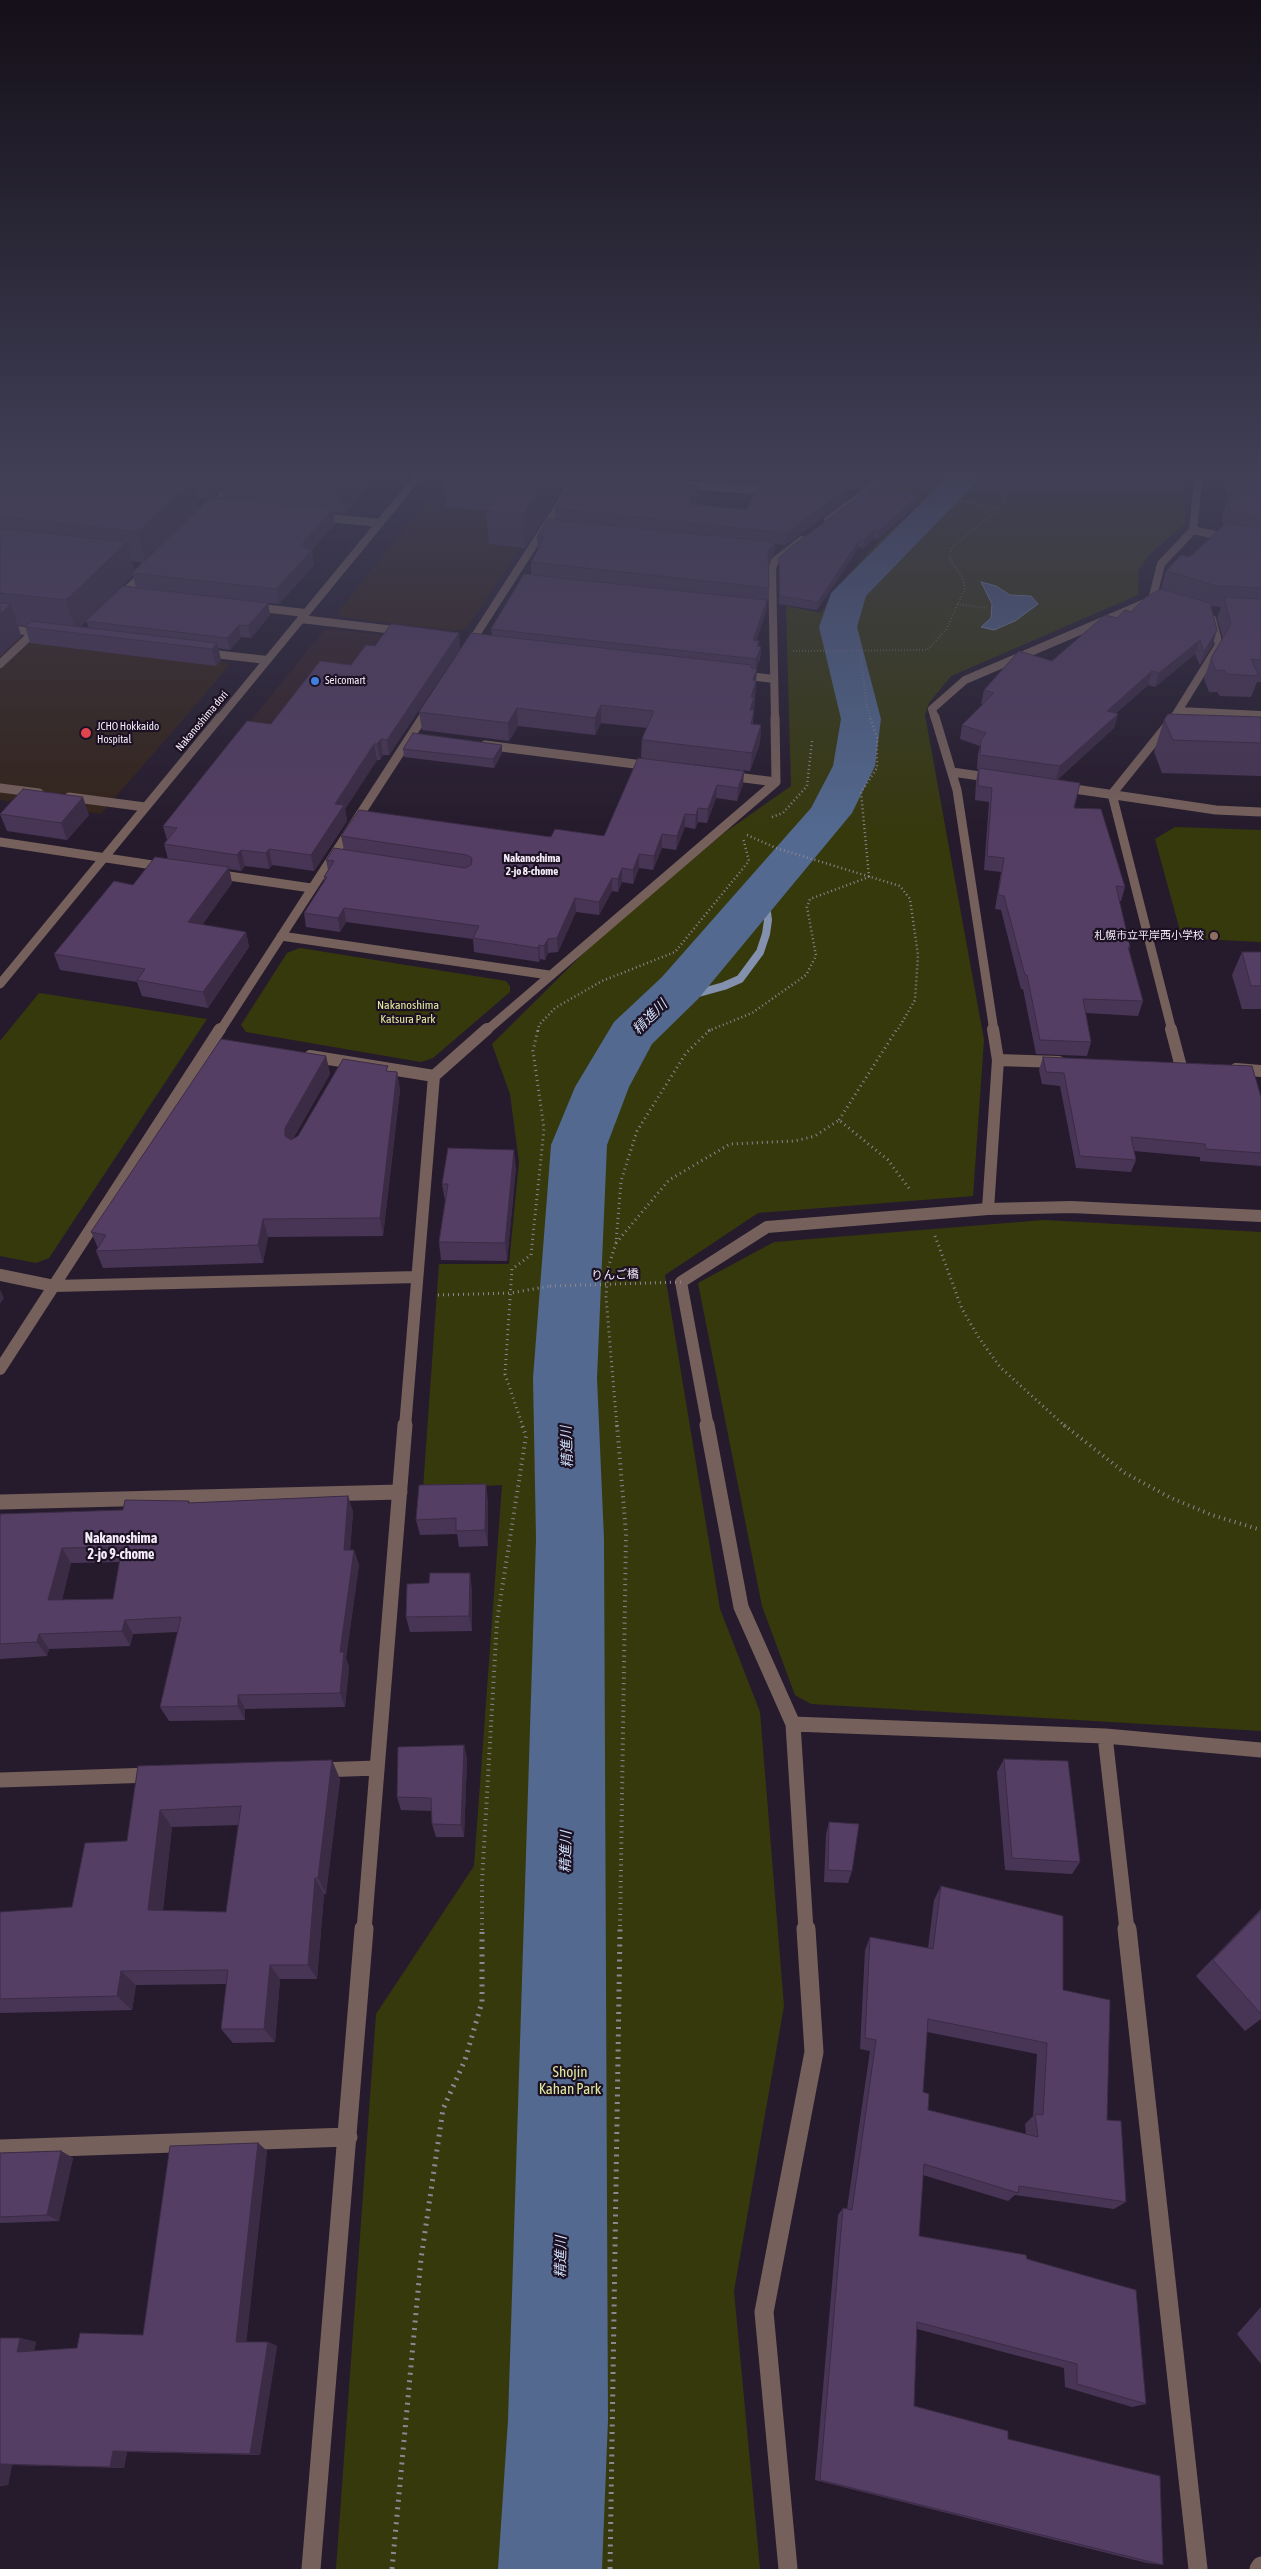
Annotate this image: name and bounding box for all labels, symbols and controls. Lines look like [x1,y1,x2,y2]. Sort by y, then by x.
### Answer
place label: Seicomart [325,674,366,688]
marker: Seicomart [309,675,321,687]
street label: Nakanoshima dori [173,688,231,754]
place label: JCHO Hokkaido Hospital [97,720,159,746]
marker: JCHO Hokkaido Hospital [79,726,93,740]
district label: Nakanoshima 2-jo 8-chome [504,852,560,878]
place label: 札幌市立平岸西小学校 [1094,929,1204,943]
marker: 札幌市立平岸西小学校 [1208,930,1220,942]
water label: 精進川 [629,996,671,1038]
park label: Nakanoshima Katsura Park [377,998,439,1026]
street label: りんご橋 [591,1267,639,1283]
water label: 精進川 [558,1426,576,1468]
district label: Nakanoshima 2-jo 9-chome [85,1531,157,1564]
water label: 精進川 [557,1831,575,1873]
park label: Shojin Kahan Park [539,2063,601,2098]
water label: 精進川 [552,2236,570,2278]

